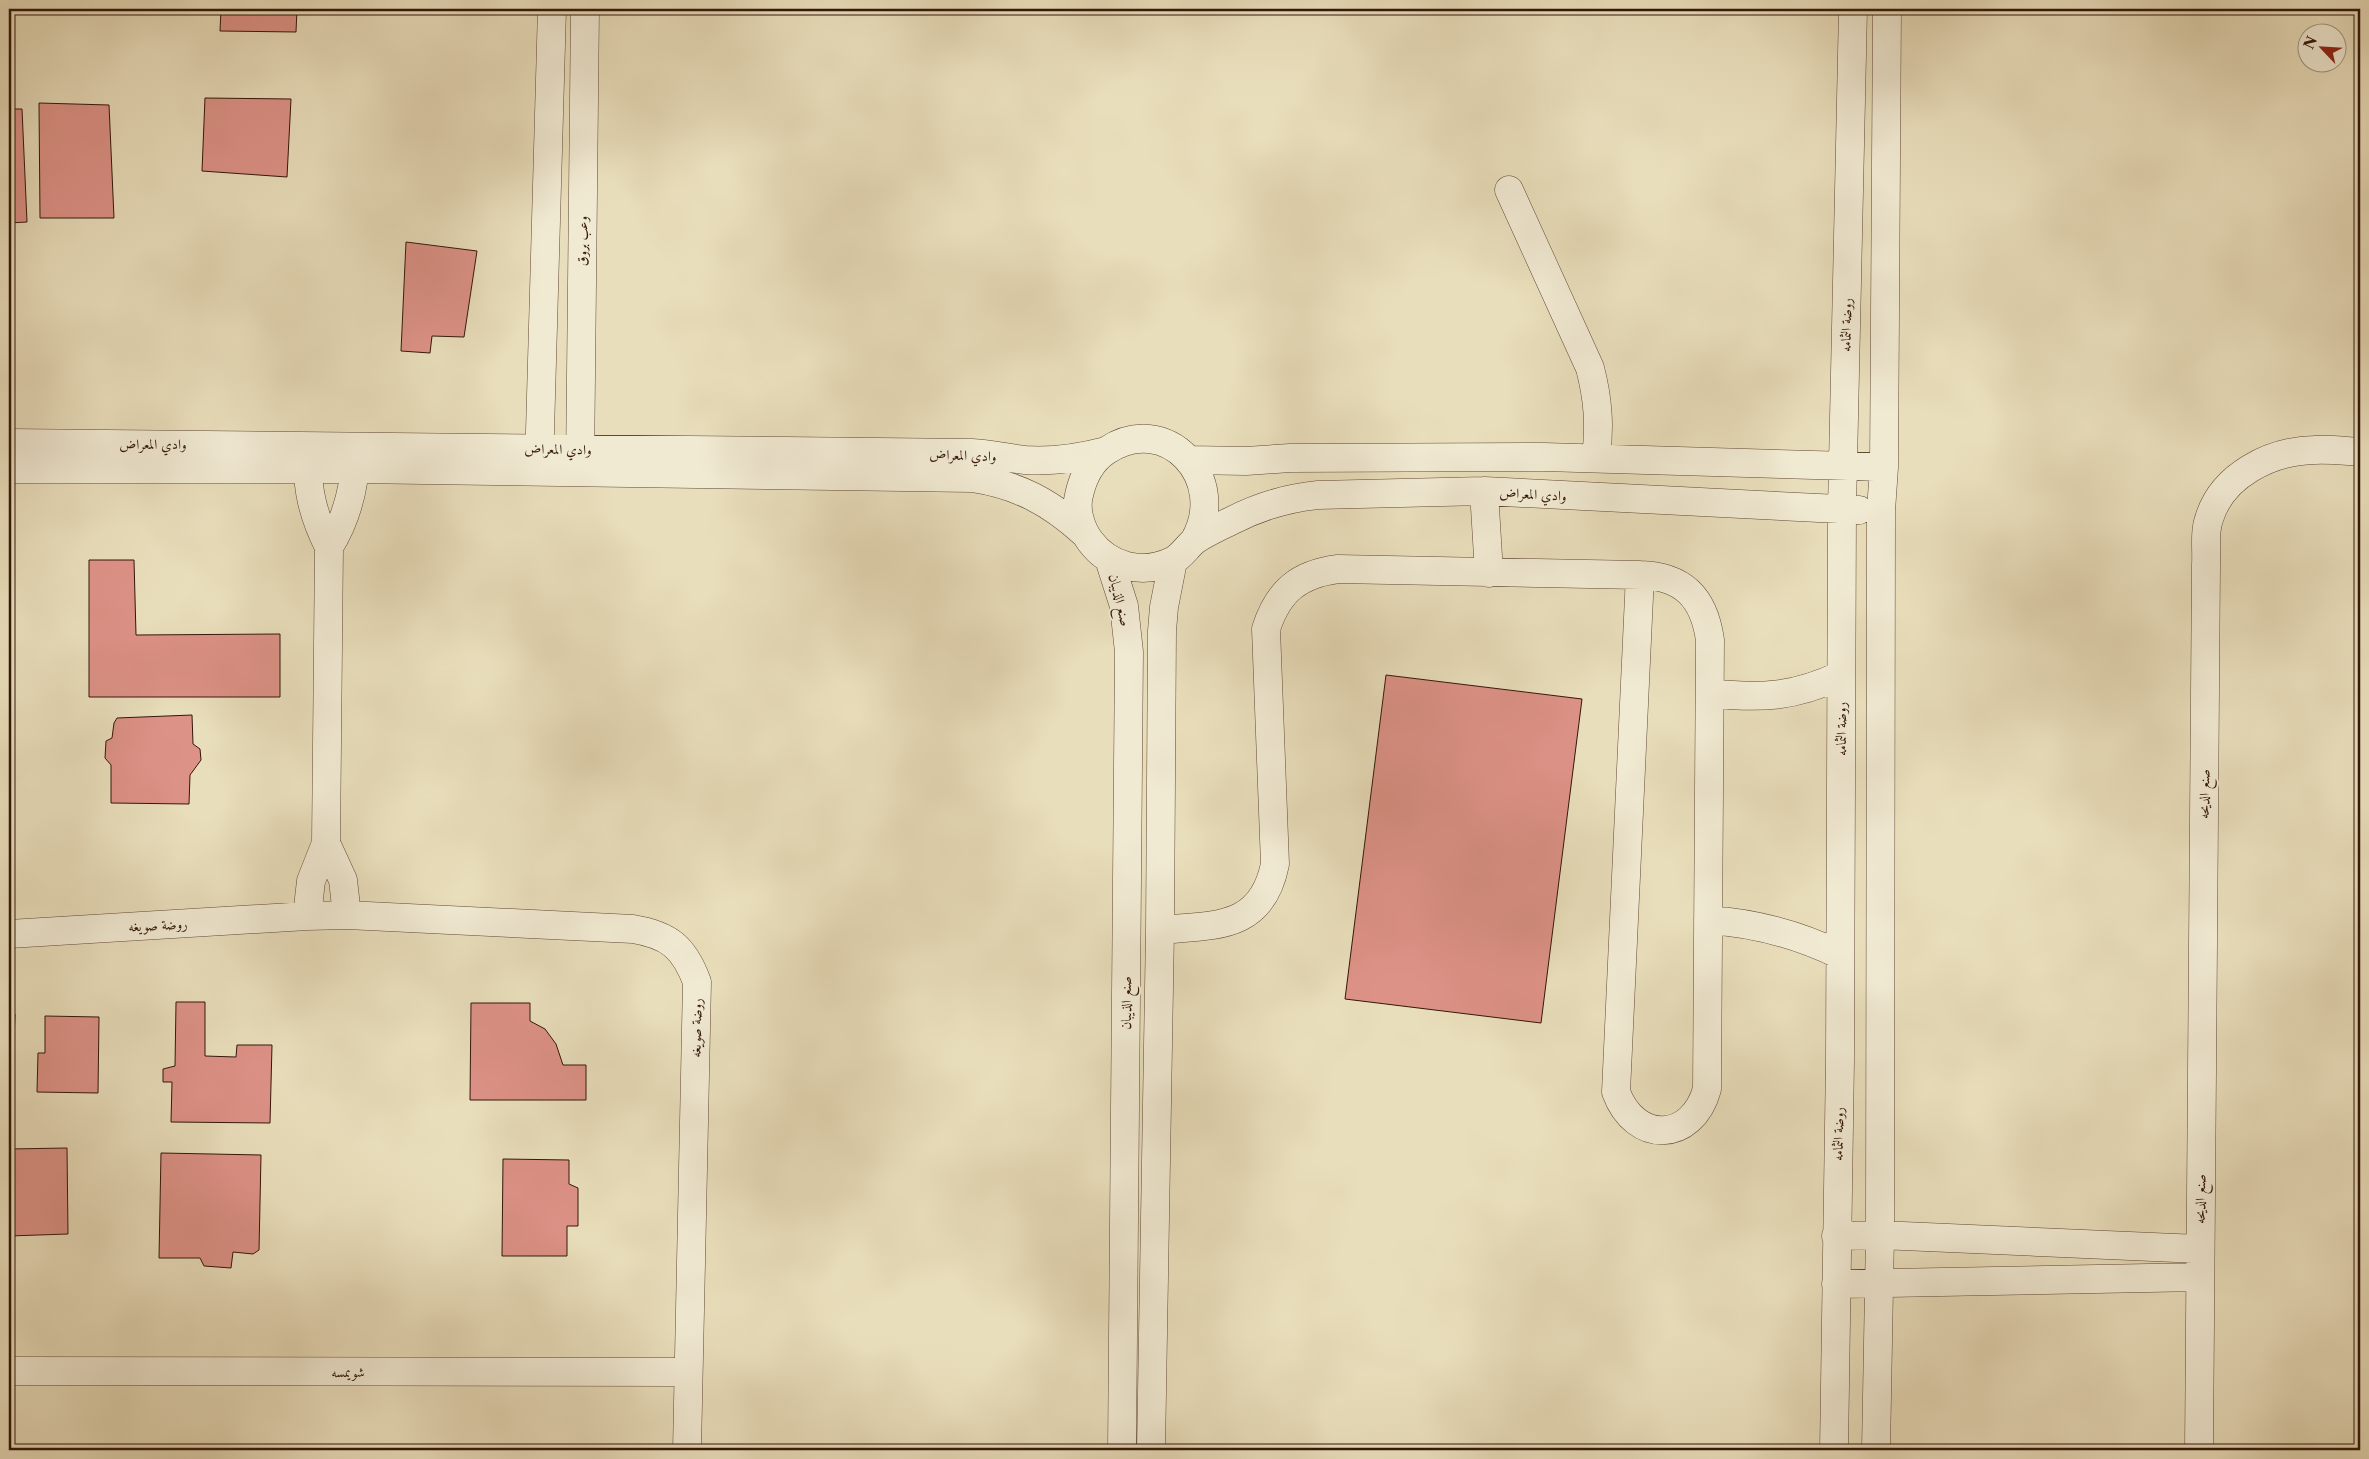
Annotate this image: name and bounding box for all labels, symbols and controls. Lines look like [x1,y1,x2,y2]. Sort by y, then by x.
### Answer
north arrow [2296,22,2346,72]
text: N [2299,33,2321,52]
street label: وعب بروق [573,216,592,266]
street label: روضة الثمامه [1837,298,1855,352]
street label: وادي المعراض [119,435,187,456]
street label: وادي المعراض [524,439,592,462]
street label: وادي المعراض [929,445,997,468]
street label: وادي المعراض [1499,483,1567,508]
street label: صنع الذيبان [1100,572,1135,629]
street label: روضة الثمامه [1832,702,1850,756]
street label: صنع الديحه [2195,769,2218,819]
street label: روضة صويغه [128,914,188,936]
street label: صنع الذيبان [1117,976,1140,1030]
street label: روضة صويغه [686,998,706,1058]
street label: روضة الثمامه [1829,1107,1847,1161]
street label: صنع الديحه [2191,1174,2214,1224]
street label: شويمسه [331,1363,365,1381]

